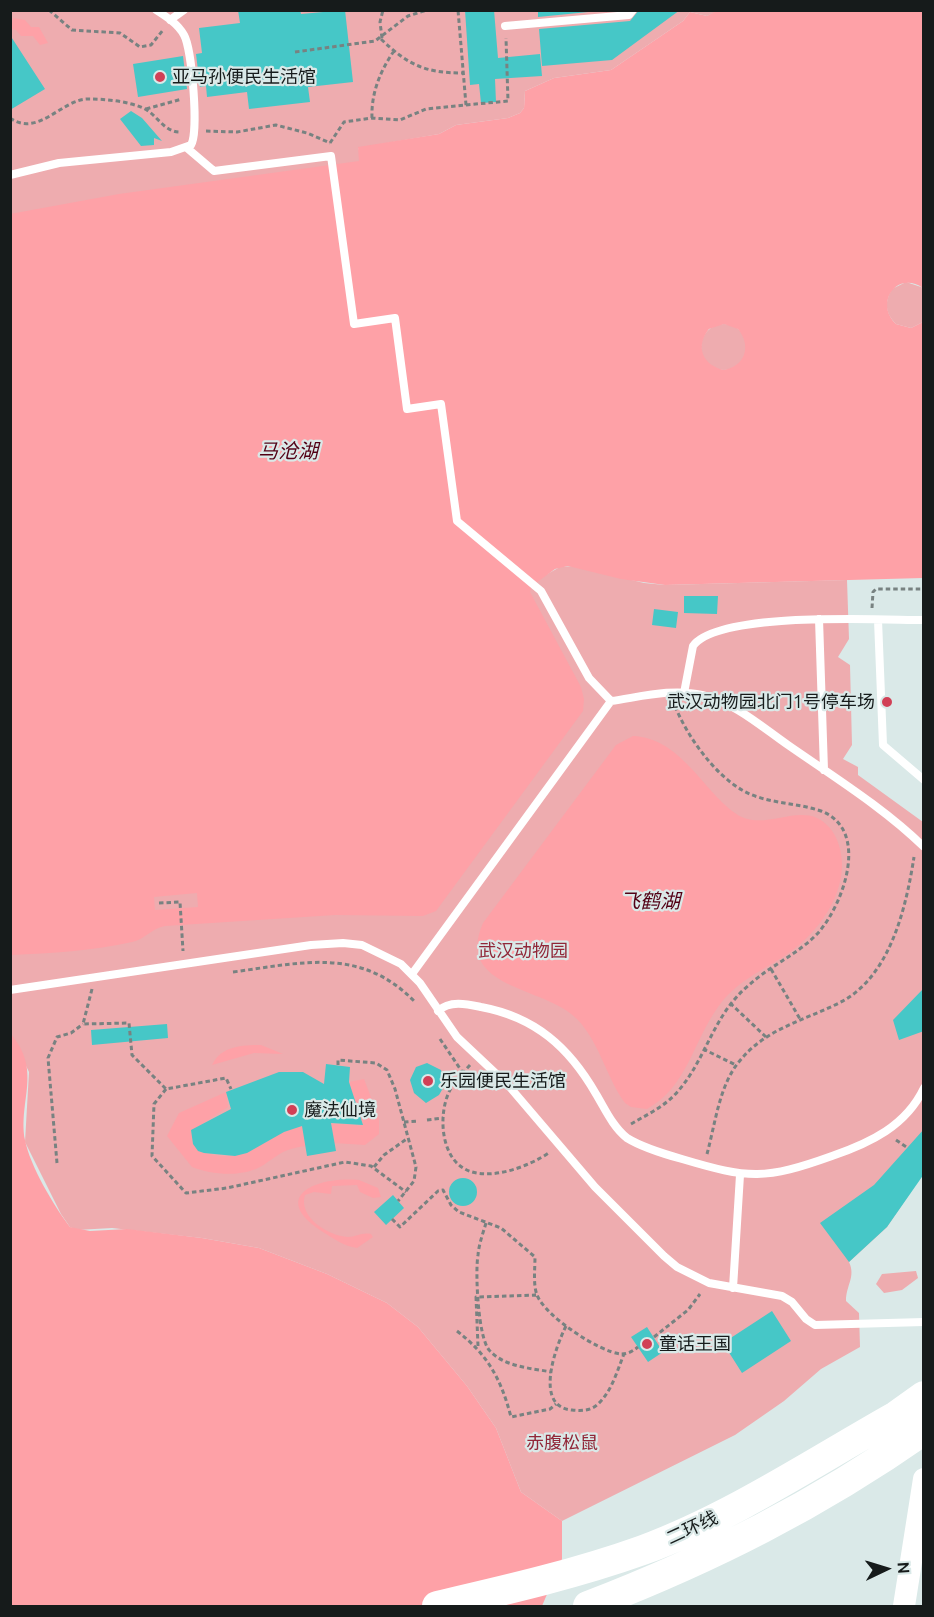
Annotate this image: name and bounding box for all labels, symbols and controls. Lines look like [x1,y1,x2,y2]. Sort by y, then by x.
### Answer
place label: 亚马孙便民生活馆 [172,66,316,88]
marker: 亚马孙便民生活馆 [153,70,167,84]
water label: 马沧湖 [258,439,318,463]
place label: 武汉动物园北门1号停车场 [667,691,875,713]
marker: 武汉动物园北门1号停车场 [880,695,894,709]
water label: 飞鹤湖 [620,889,680,913]
park label: 武汉动物园 [478,940,568,962]
place label: 乐园便民生活馆 [440,1070,566,1092]
marker: 乐园便民生活馆 [421,1074,435,1088]
place label: 魔法仙境 [304,1099,376,1121]
marker: 魔法仙境 [285,1103,299,1117]
place label: 童话王国 [659,1333,731,1355]
marker: 童话王国 [640,1337,654,1351]
park label: 赤腹松鼠 [526,1432,598,1454]
street label: 二环线 [663,1507,721,1549]
north arrow [856,1539,916,1599]
text: N [895,1561,913,1574]

